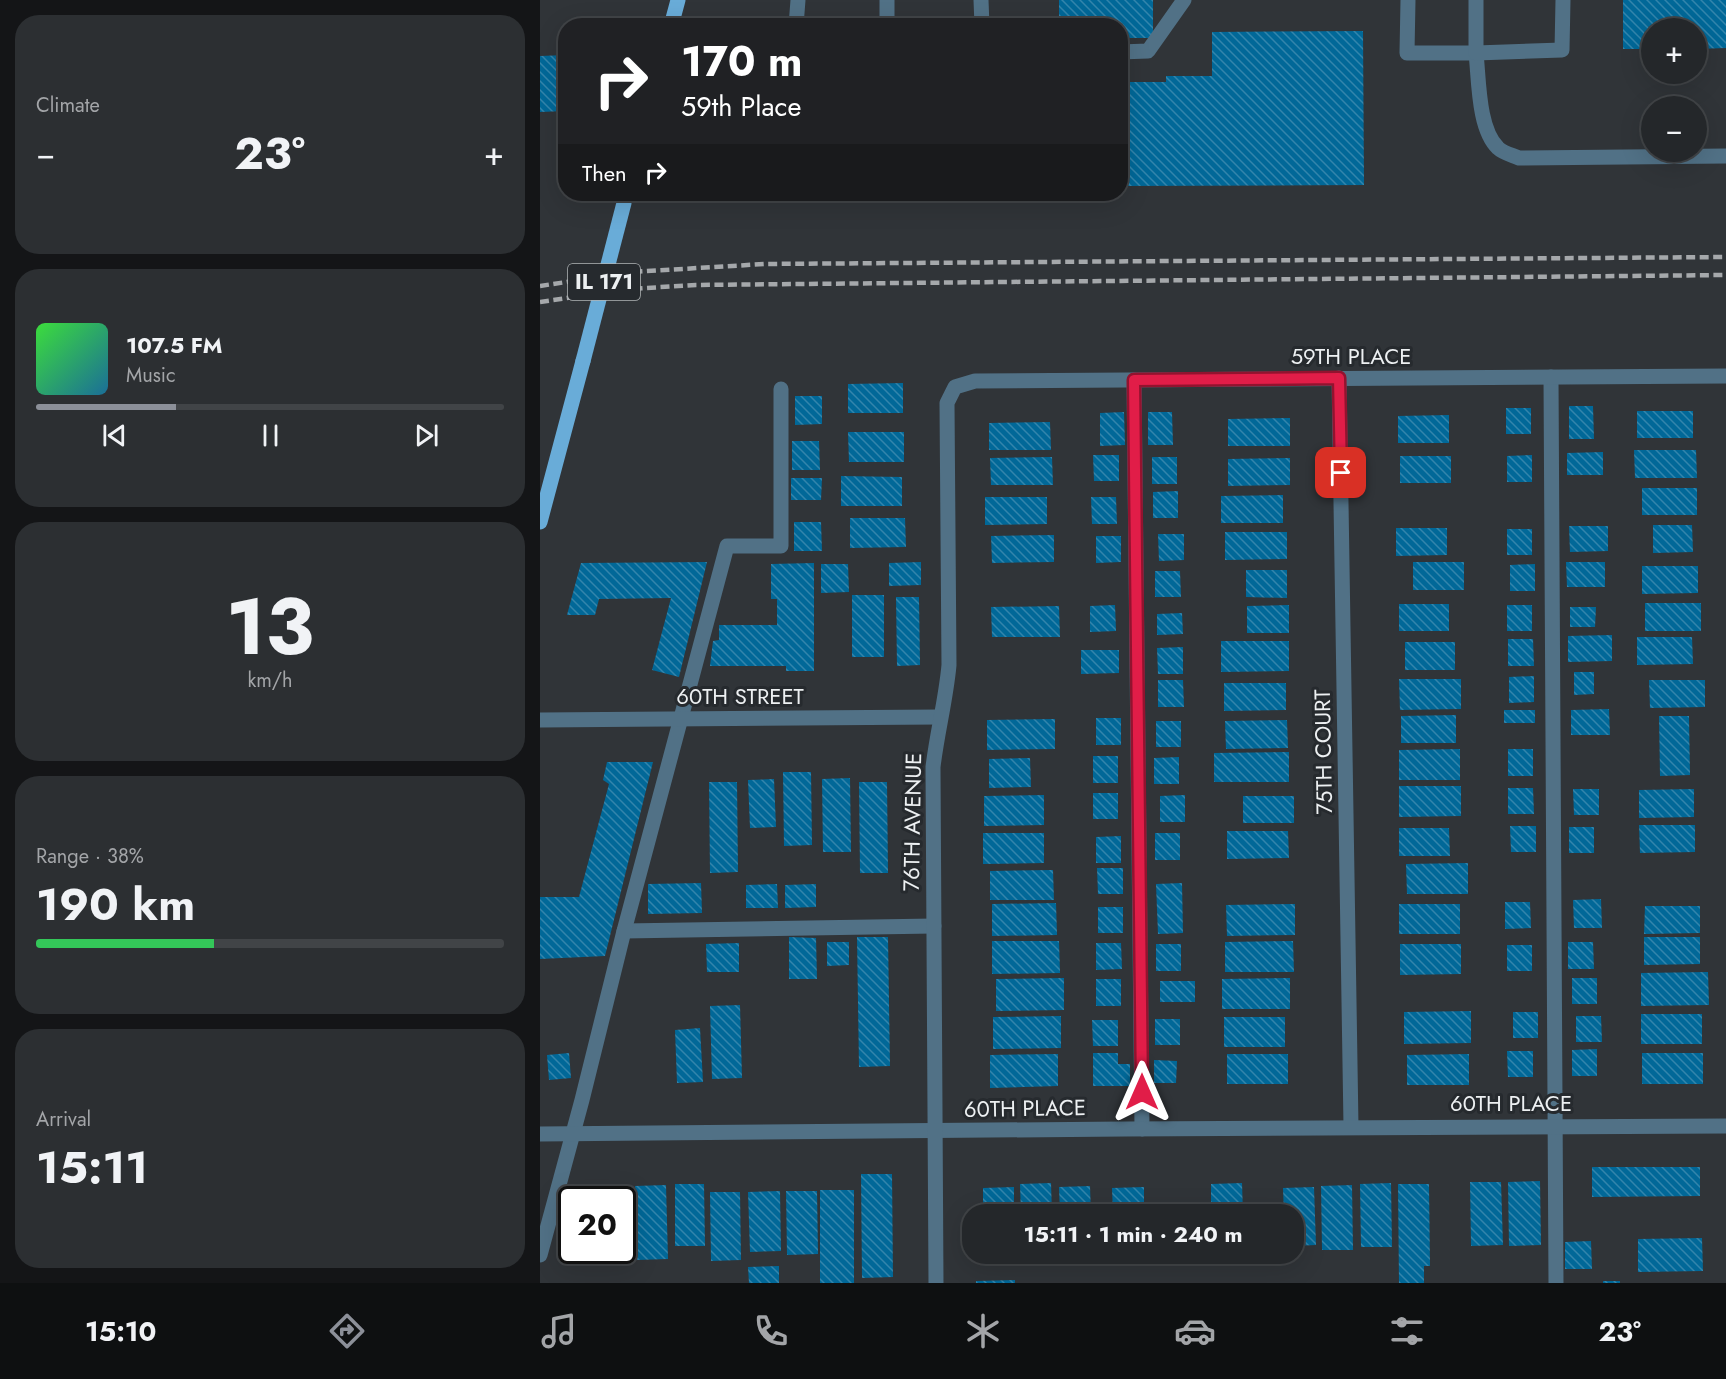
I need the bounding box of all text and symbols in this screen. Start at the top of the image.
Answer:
map controls [1641,18,1707,162]
button: + [1641,18,1707,84]
text: 170 m [681,31,803,92]
icon: right [582,42,660,120]
text: 59th Place [681,87,801,126]
text: Climate [36,91,100,120]
button: − [1641,96,1707,162]
text: 23° [234,121,305,186]
text: − [36,130,55,177]
text: + [484,130,504,177]
icon: right [639,156,672,189]
text: Then [582,157,627,189]
road number: IL 171 [568,264,640,300]
text: 107.5 FM [126,329,222,361]
street label: 59TH PLACE [1291,340,1411,372]
text: Music [126,361,176,390]
icon: previous [98,419,131,452]
icon: pause [254,419,287,452]
icon: next [410,419,443,452]
pin [1315,447,1366,498]
icon: arrive [1324,456,1357,489]
text: 13 [226,571,314,683]
text: km/h [247,666,293,695]
street label: 60TH STREET [676,680,805,712]
street label: 75TH COURT [1306,688,1340,815]
street label: 76TH AVENUE [895,752,929,892]
text: Range · 38% [36,842,144,871]
text: 190 km [36,872,195,937]
position arrow [1110,1060,1174,1124]
street label: 60TH PLACE [1450,1087,1572,1119]
street label: 60TH PLACE [964,1091,1086,1125]
text: Arrival [36,1105,91,1134]
text: 15:11 [36,1135,148,1200]
speed limit sign: 20 [558,1186,636,1264]
text: 15:11 · 1 min · 240 m [1024,1218,1243,1250]
icon: directions [326,1310,368,1352]
icon: music [538,1310,580,1352]
icon: phone [750,1310,792,1352]
icon: climate [962,1310,1004,1352]
icon: car [1174,1310,1216,1352]
icon: filters [1386,1310,1428,1352]
text: 15:10 [85,1312,156,1351]
text: 23° [1598,1312,1641,1351]

